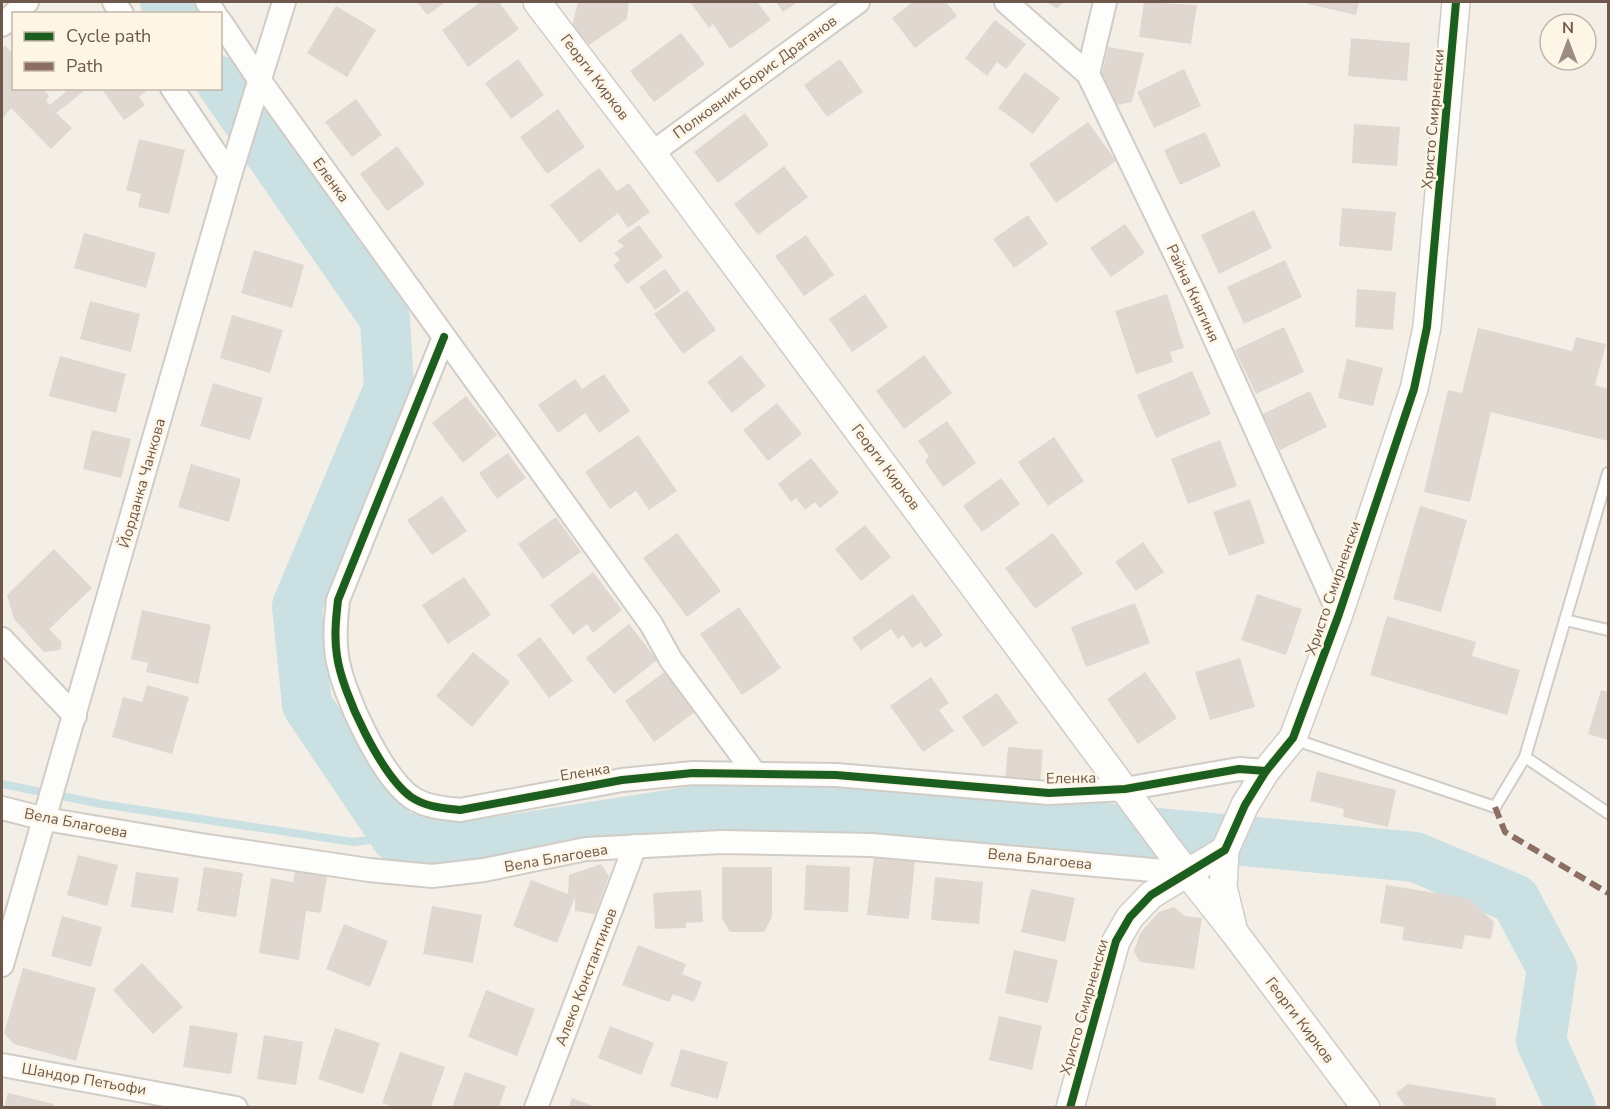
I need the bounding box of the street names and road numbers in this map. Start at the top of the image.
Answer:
street label: Полковник Борис Драганов [669,11,841,143]
street label: Георги Кирков [556,30,634,124]
street label: Христо Смирненски [1417,48,1449,190]
street label: Еленка [308,154,354,206]
street label: Райна Княгиня [1162,241,1224,345]
street label: Йорданка Чанкова [114,416,170,550]
street label: Георги Кирков [847,420,925,514]
street label: Христо Смирненски [1301,518,1365,658]
street label: Еленка [559,758,611,786]
street label: Еленка [1046,768,1096,788]
street label: Вела Благоева [23,803,129,843]
street label: Вела Благоева [503,839,609,877]
street label: Вела Благоева [987,844,1093,874]
street label: Алеко Константинов [550,905,622,1049]
street label: Христо Смирненски [1055,937,1113,1077]
street label: Георги Кирков [1261,973,1339,1067]
street label: Шандор Петьофи [20,1058,148,1100]

